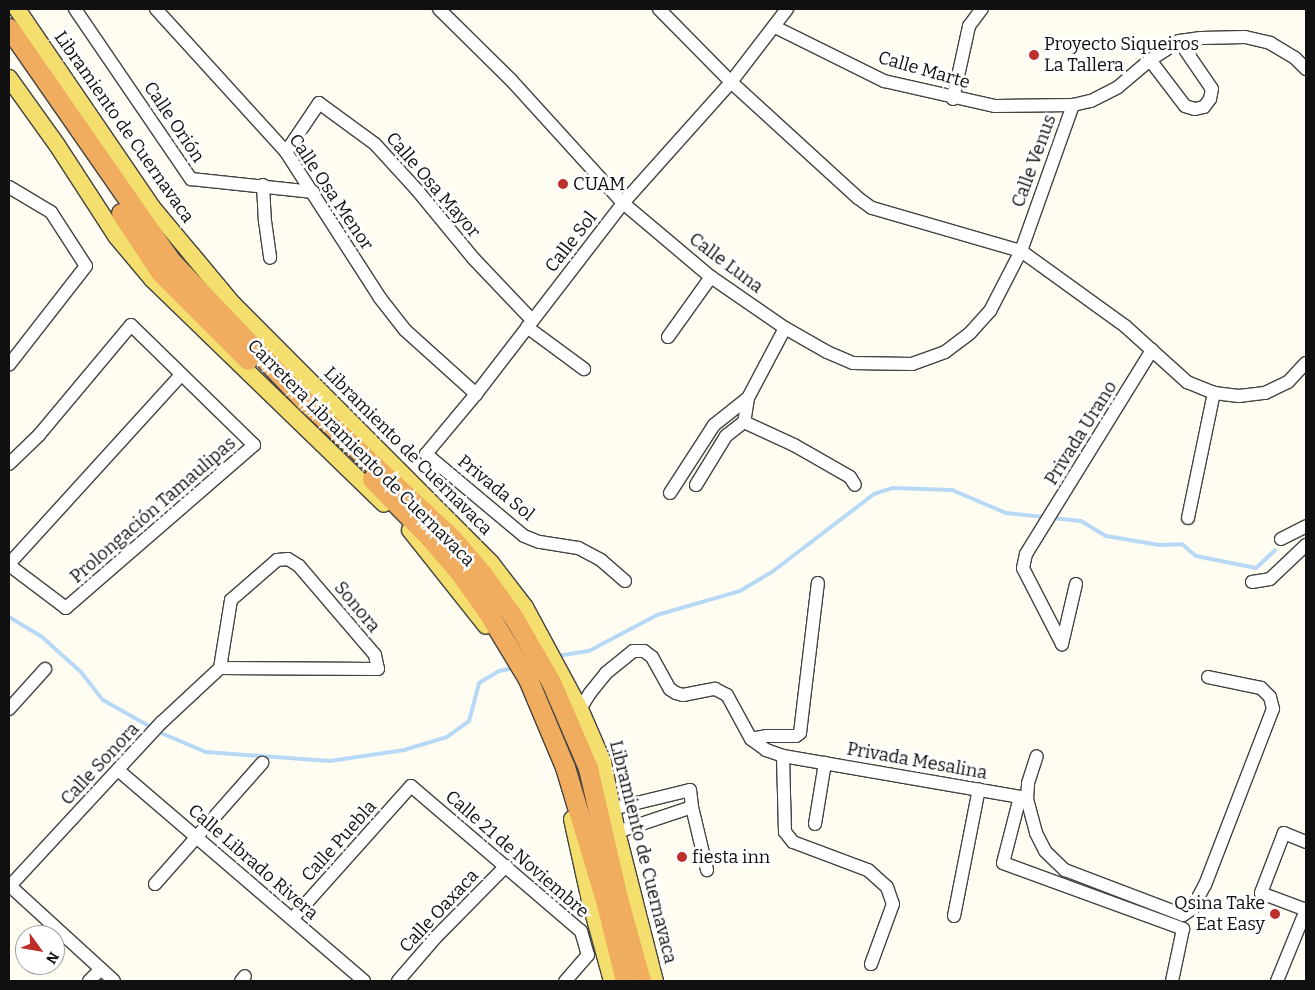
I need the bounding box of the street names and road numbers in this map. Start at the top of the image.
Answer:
street label: Libramiento de Cuernavaca [49,27,199,227]
street label: Calle Marte [876,47,972,93]
street label: Calle Orión [139,77,209,167]
street label: Calle Venus [1007,112,1061,210]
street label: Calle Osa Mayor [381,128,485,242]
street label: Calle Osa Menor [284,130,378,254]
street label: Calle Sol [541,207,601,277]
street label: Calle Luna [685,228,767,298]
street label: Carretera Libramiento de Cuernavaca [243,335,479,571]
street label: Libramiento de Cuernavaca [319,362,497,540]
street label: Privada Urano [1040,377,1122,489]
street label: Prolongación Tamaulipas [66,432,240,588]
street label: Privada Sol [453,451,539,525]
street label: Sonora [329,577,385,637]
street label: Calle Sonora [56,718,144,810]
street label: Libramiento de Cuernavaca [605,738,681,966]
street label: Privada Mesalina [845,738,989,784]
street label: Calle 21 de Noviembre [441,786,593,922]
street label: Calle Puebla [297,796,381,886]
street label: Calle Librado Rivera [184,800,322,924]
street label: Calle Oaxaca [395,865,483,957]

